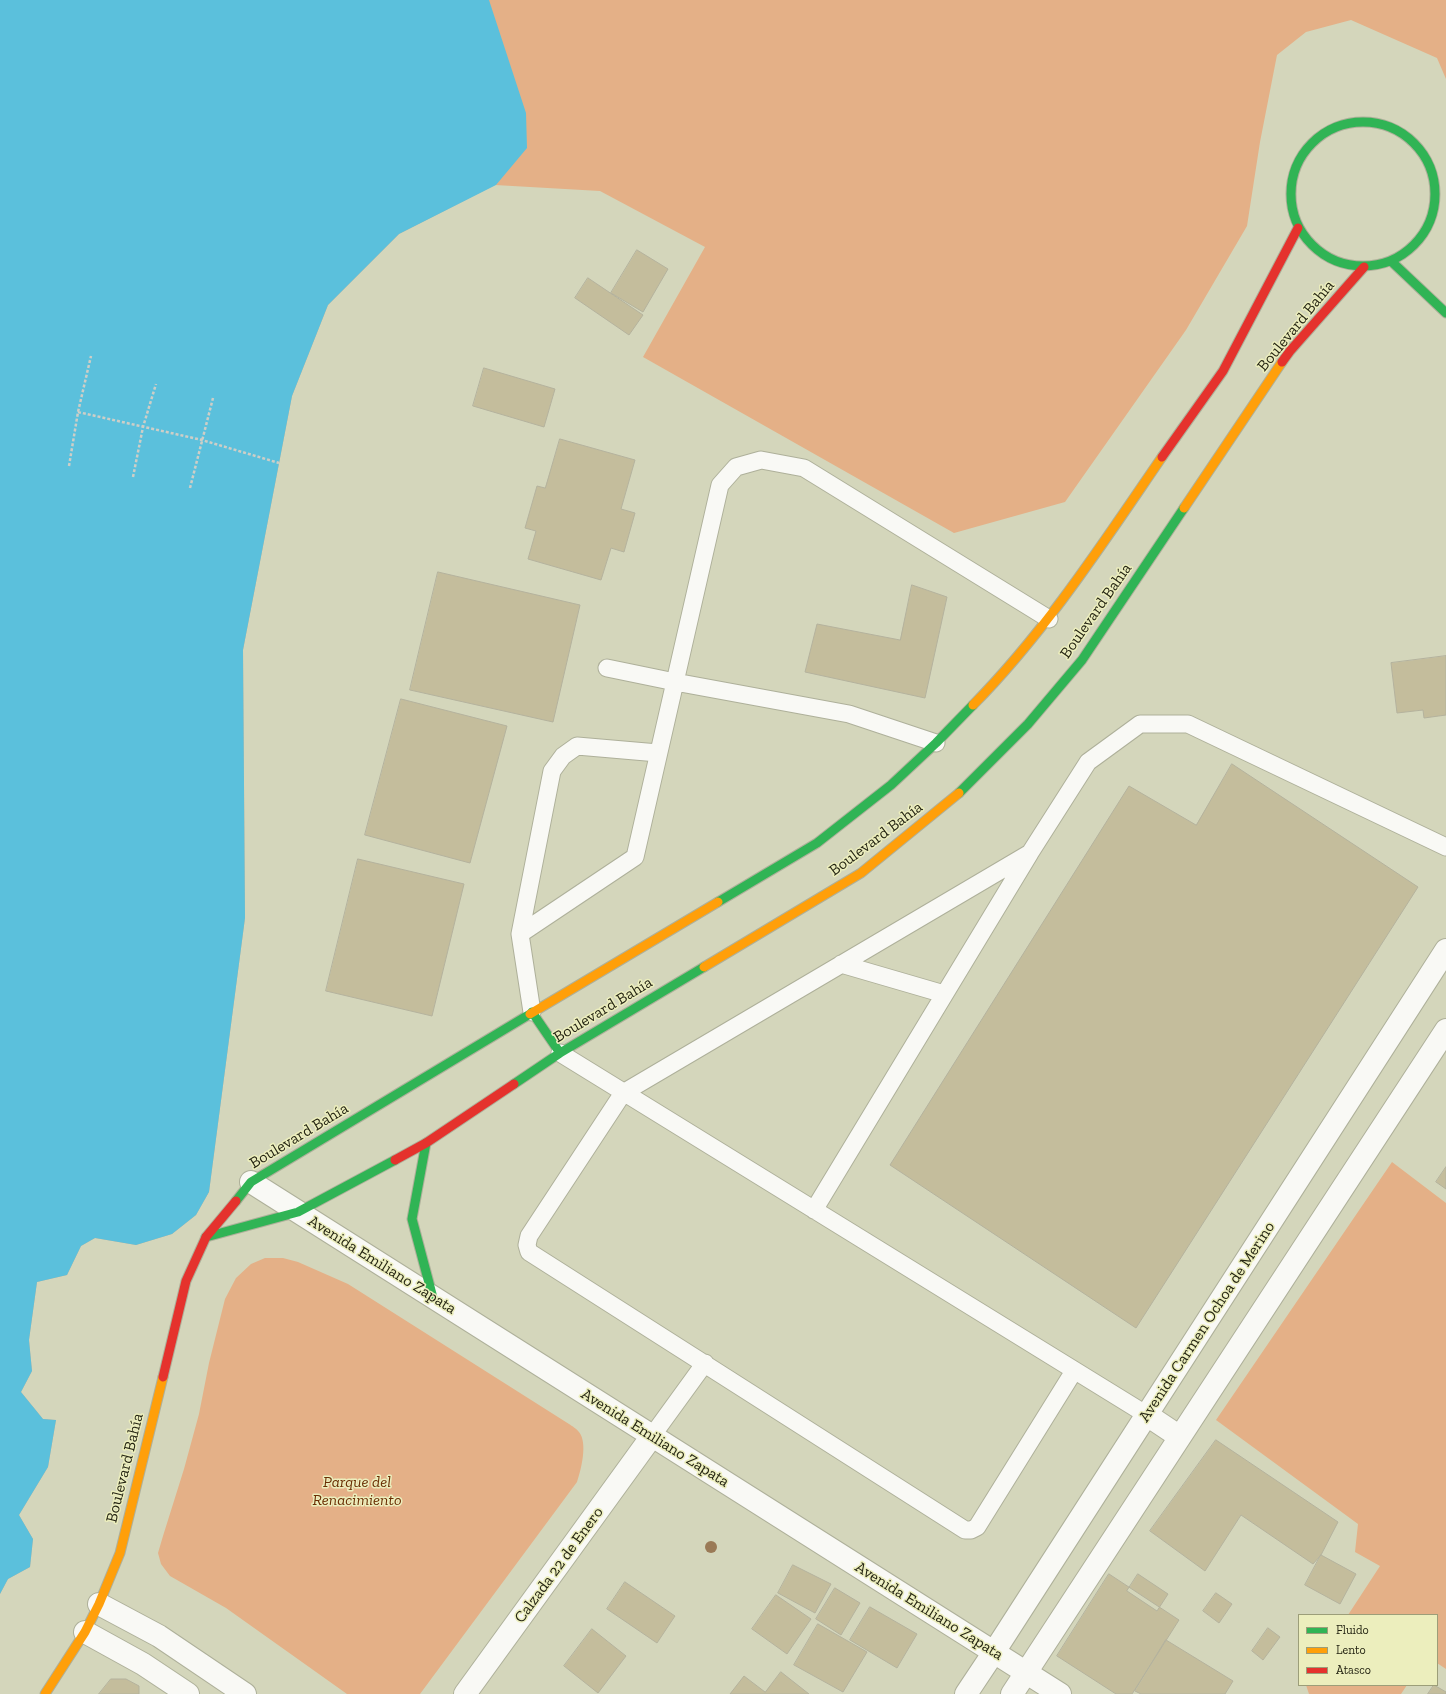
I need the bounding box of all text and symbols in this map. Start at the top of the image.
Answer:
street label: Boulevard Bahía [1253,276,1339,376]
street label: Boulevard Bahía [1056,560,1136,662]
street label: Boulevard Bahía [826,798,926,880]
street label: Boulevard Bahía [550,973,656,1047]
street label: Boulevard Bahía [246,1099,352,1173]
street label: Avenida Emiliano Zapata [304,1212,460,1318]
street label: Avenida Carmen Ochoa de Merino [1135,1218,1279,1426]
street label: Avenida Emiliano Zapata [577,1385,733,1491]
street label: Boulevard Bahía [102,1411,148,1525]
park label: Parque del Renacimiento [312,1472,402,1510]
street label: Calzada 22 de Enero [510,1503,608,1627]
street label: Avenida Emiliano Zapata [851,1558,1007,1664]
legend [1298,1614,1438,1686]
text: Fluido [1336,1623,1369,1637]
text: Lento [1336,1643,1366,1657]
text: Atasco [1336,1663,1371,1677]

